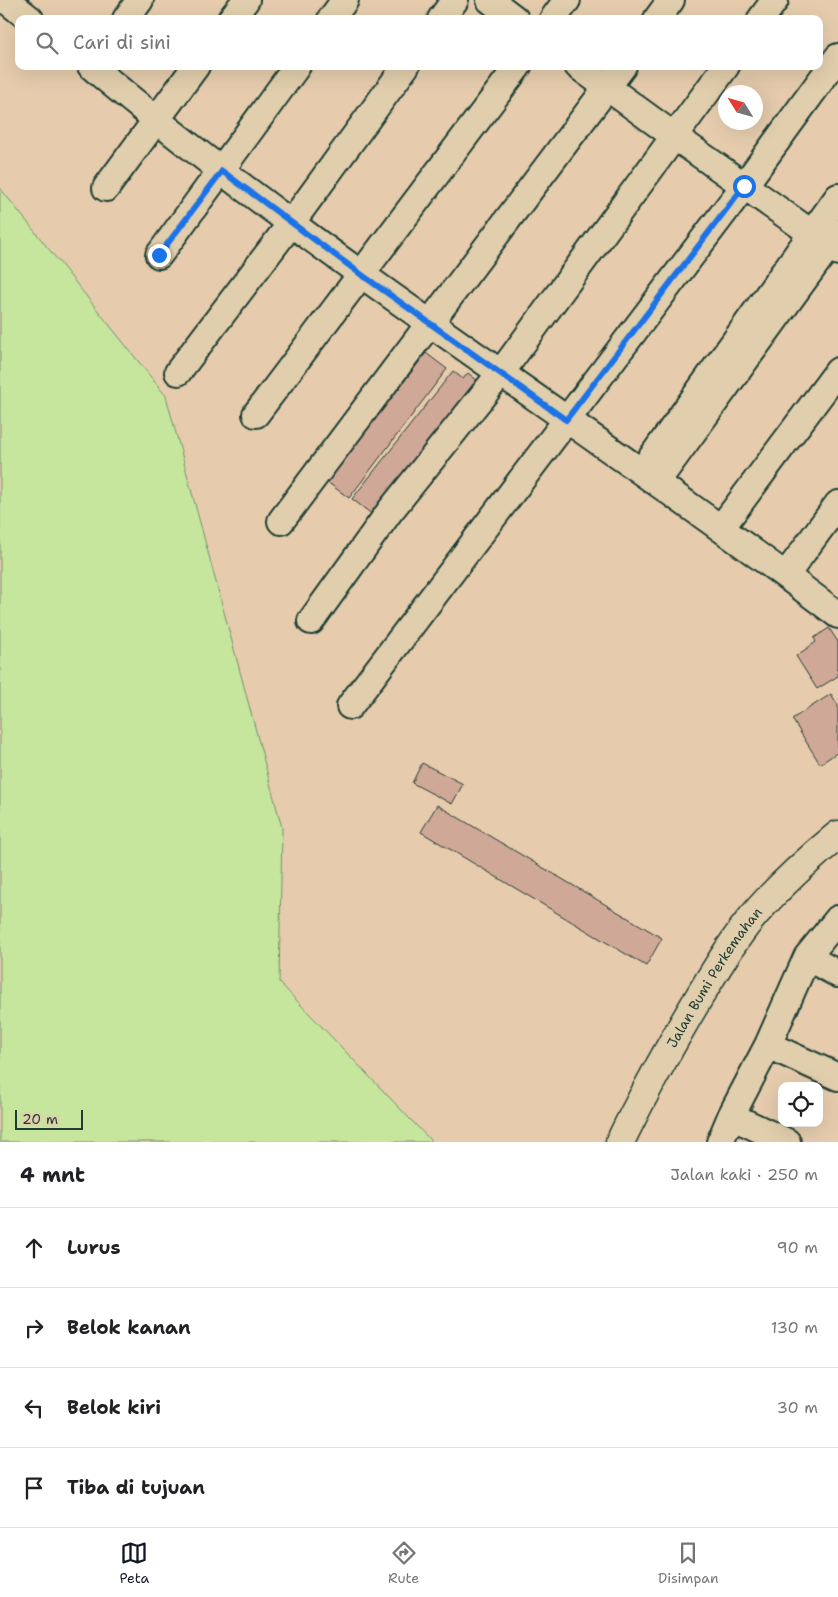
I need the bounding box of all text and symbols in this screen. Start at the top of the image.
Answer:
search box [15,15,823,70]
icon: search [33,29,61,57]
text: Cari di sini [73,30,171,55]
north arrow [718,85,763,130]
route start [733,175,756,198]
route end [148,244,171,267]
street label: Jalan Bumi Perkemahan [663,903,766,1051]
map controls [778,1082,823,1127]
button: locate [778,1082,823,1127]
scale bar [15,1107,82,1130]
text: 20 m [22,1110,58,1128]
text: 4 mnt [20,1161,85,1189]
text: Jalan kaki · 250 m [670,1164,818,1185]
icon: ahead [20,1234,48,1262]
text: Lurus [67,1235,121,1260]
text: 90 m [777,1237,818,1258]
icon: right [20,1314,48,1342]
text: Belok kanan [67,1315,191,1340]
text: 130 m [771,1317,818,1338]
icon: left [20,1394,48,1422]
text: Belok kiri [67,1395,161,1420]
text: 30 m [777,1397,818,1418]
icon: arrive [20,1474,48,1502]
text: Tiba di tujuan [67,1475,205,1500]
tab: Peta [119,1539,149,1587]
tab: Rute [388,1539,419,1587]
tab: Disimpan [658,1539,719,1587]

